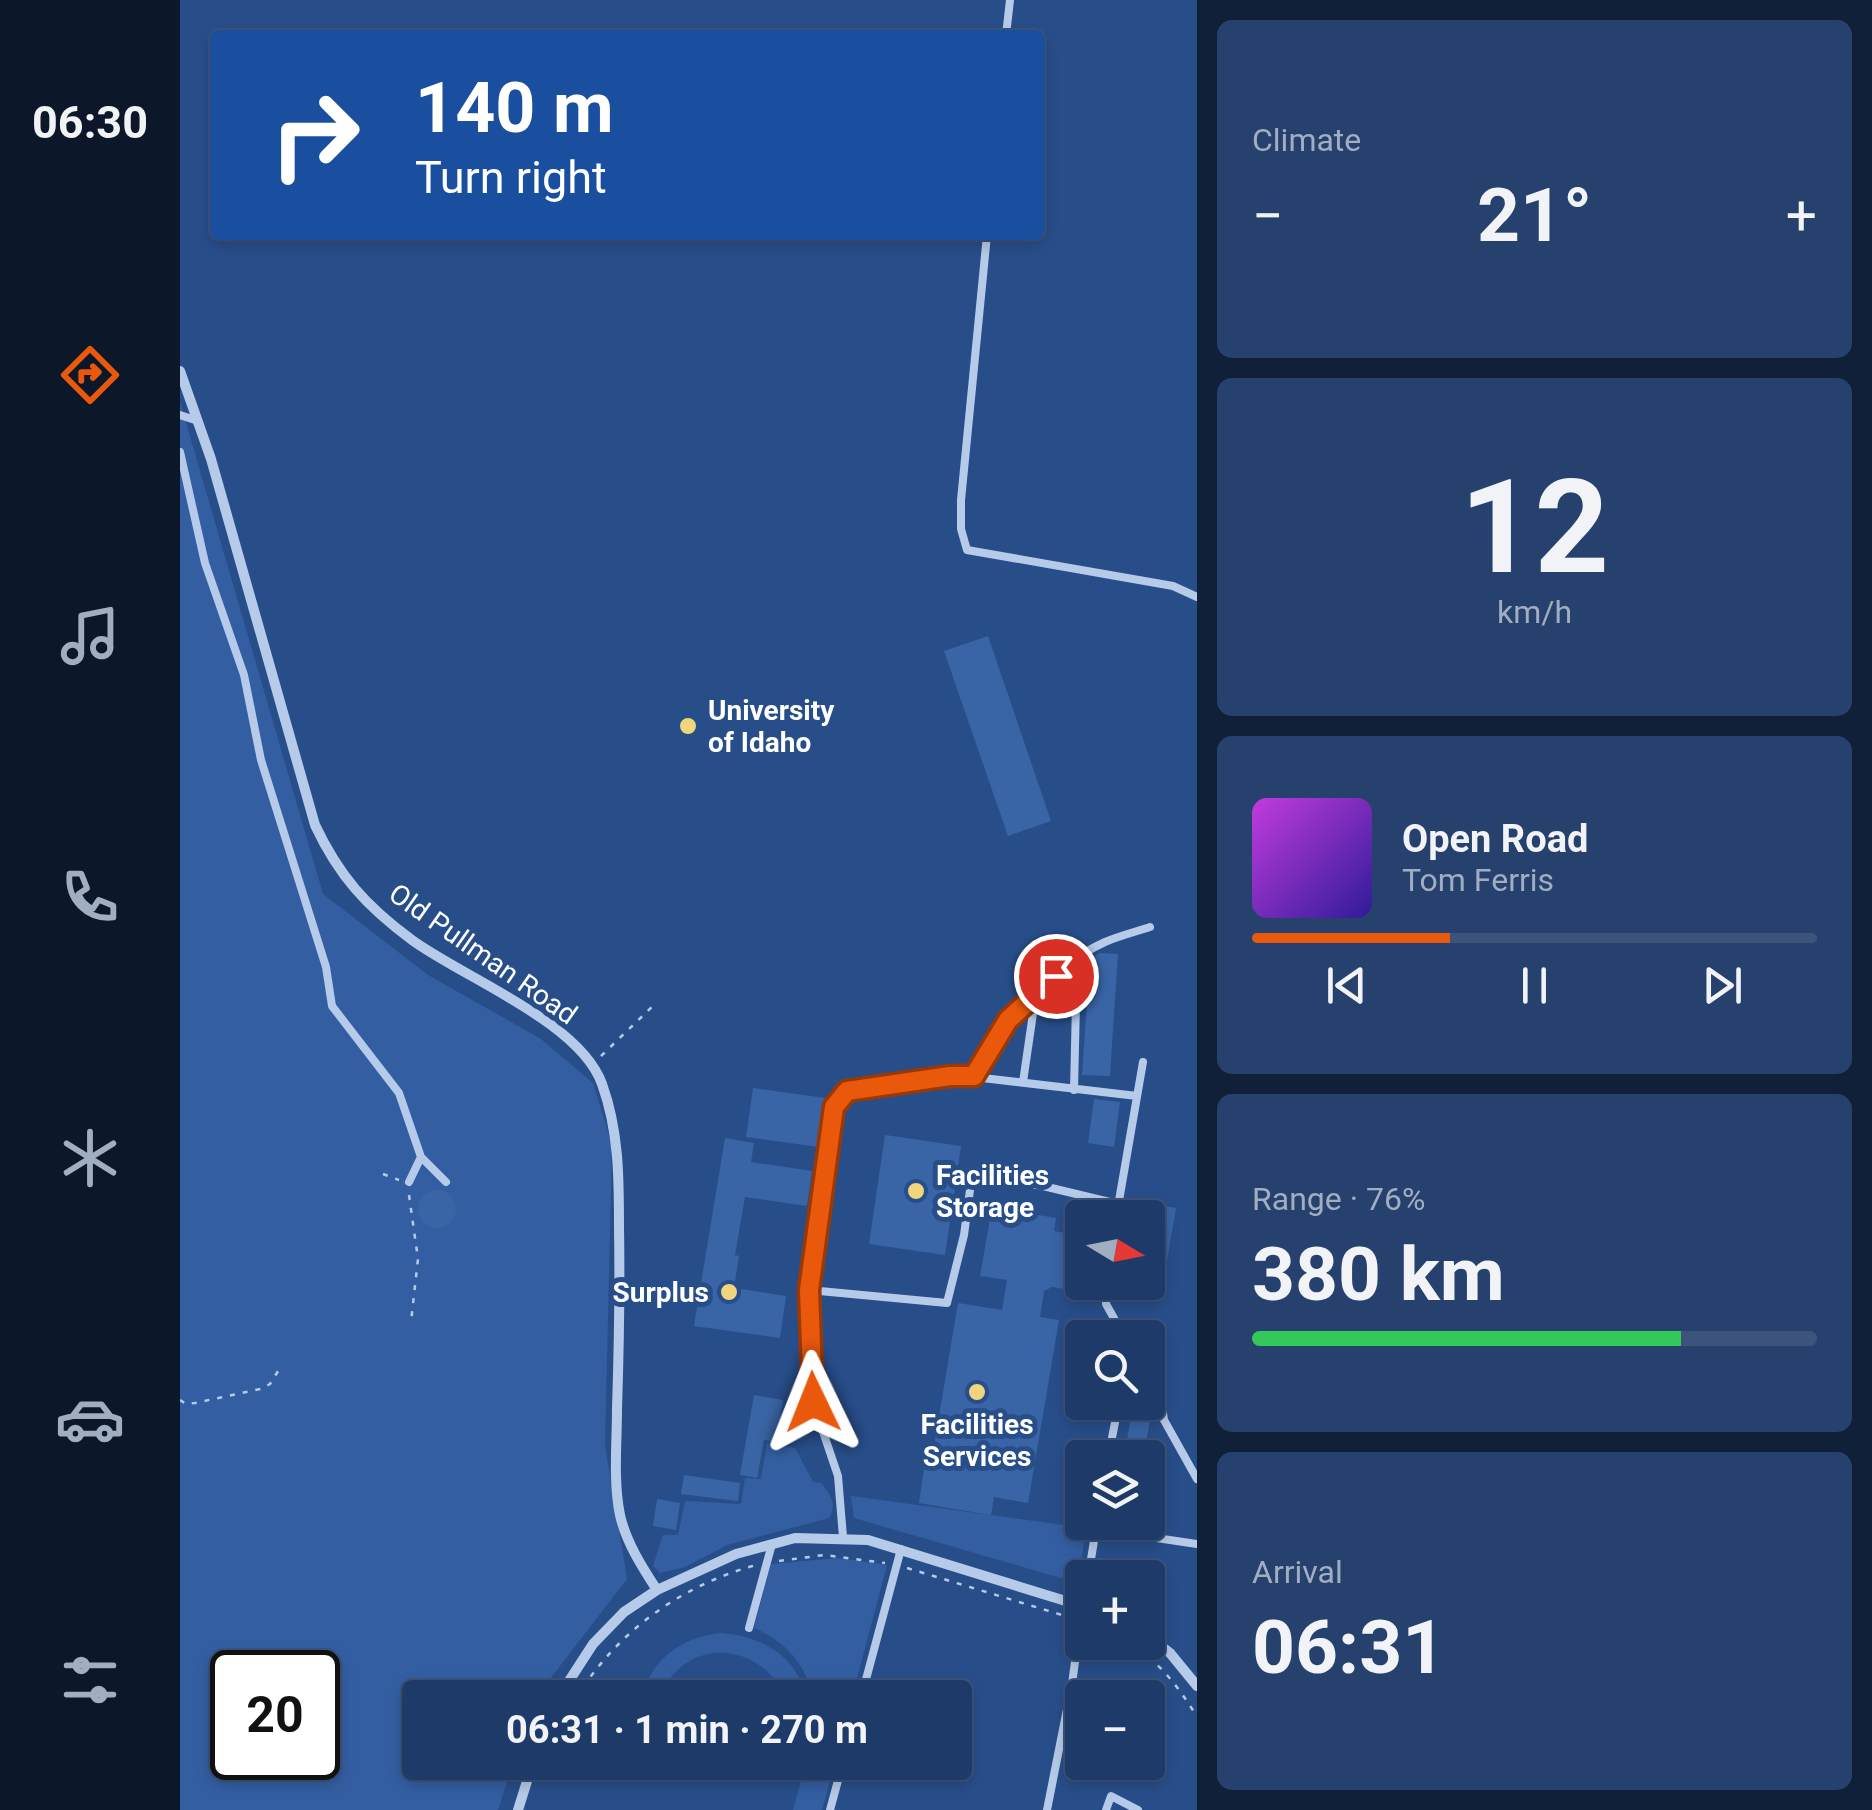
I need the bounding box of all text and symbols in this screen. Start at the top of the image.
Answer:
text: 140 m [415,67,614,149]
icon: right [250,70,380,200]
text: 06:30 [32,96,148,149]
text: Climate [1252,121,1361,159]
text: Turn right [415,151,607,204]
text: 21° [1477,171,1592,259]
text: − [1252,184,1283,248]
text: + [1786,184,1817,248]
icon: directions [55,340,125,410]
text: 12 [1460,451,1609,604]
text: km/h [1497,593,1572,631]
icon: music [55,601,125,671]
place label: University of Idaho [708,694,835,759]
marker: University of Idaho [677,715,699,737]
text: Open Road [1402,817,1588,861]
text: Tom Ferris [1402,861,1554,899]
icon: phone [55,862,125,932]
street label: Old Pullman Road [383,877,583,1031]
pin [1014,934,1099,1019]
icon: arrive [1029,949,1084,1004]
icon: previous [1319,958,1374,1013]
icon: pause [1507,958,1562,1013]
icon: next [1695,958,1750,1013]
icon: climate [55,1123,125,1193]
place label: Facilities Storage [936,1159,1049,1224]
marker: Facilities Storage [905,1180,927,1202]
text: Range · 76% [1252,1180,1425,1218]
north arrow [1065,1200,1165,1300]
map controls [1065,1200,1165,1780]
text: 380 km [1252,1230,1505,1318]
place label: Surplus [613,1276,709,1309]
marker: Surplus [718,1281,740,1303]
button: search [1065,1320,1165,1420]
position arrow [761,1350,865,1454]
marker: Facilities Services [966,1381,988,1403]
icon: car [55,1384,125,1454]
place label: Facilities Services [920,1408,1034,1473]
button: layers [1065,1440,1165,1540]
text: Arrival [1252,1553,1343,1591]
button: + [1065,1560,1165,1660]
text: 06:31 [1252,1603,1445,1691]
icon: filters [55,1645,125,1715]
speed limit sign: 20 [210,1650,340,1780]
button: − [1065,1680,1165,1780]
text: 06:31 · 1 min · 270 m [506,1708,868,1752]

